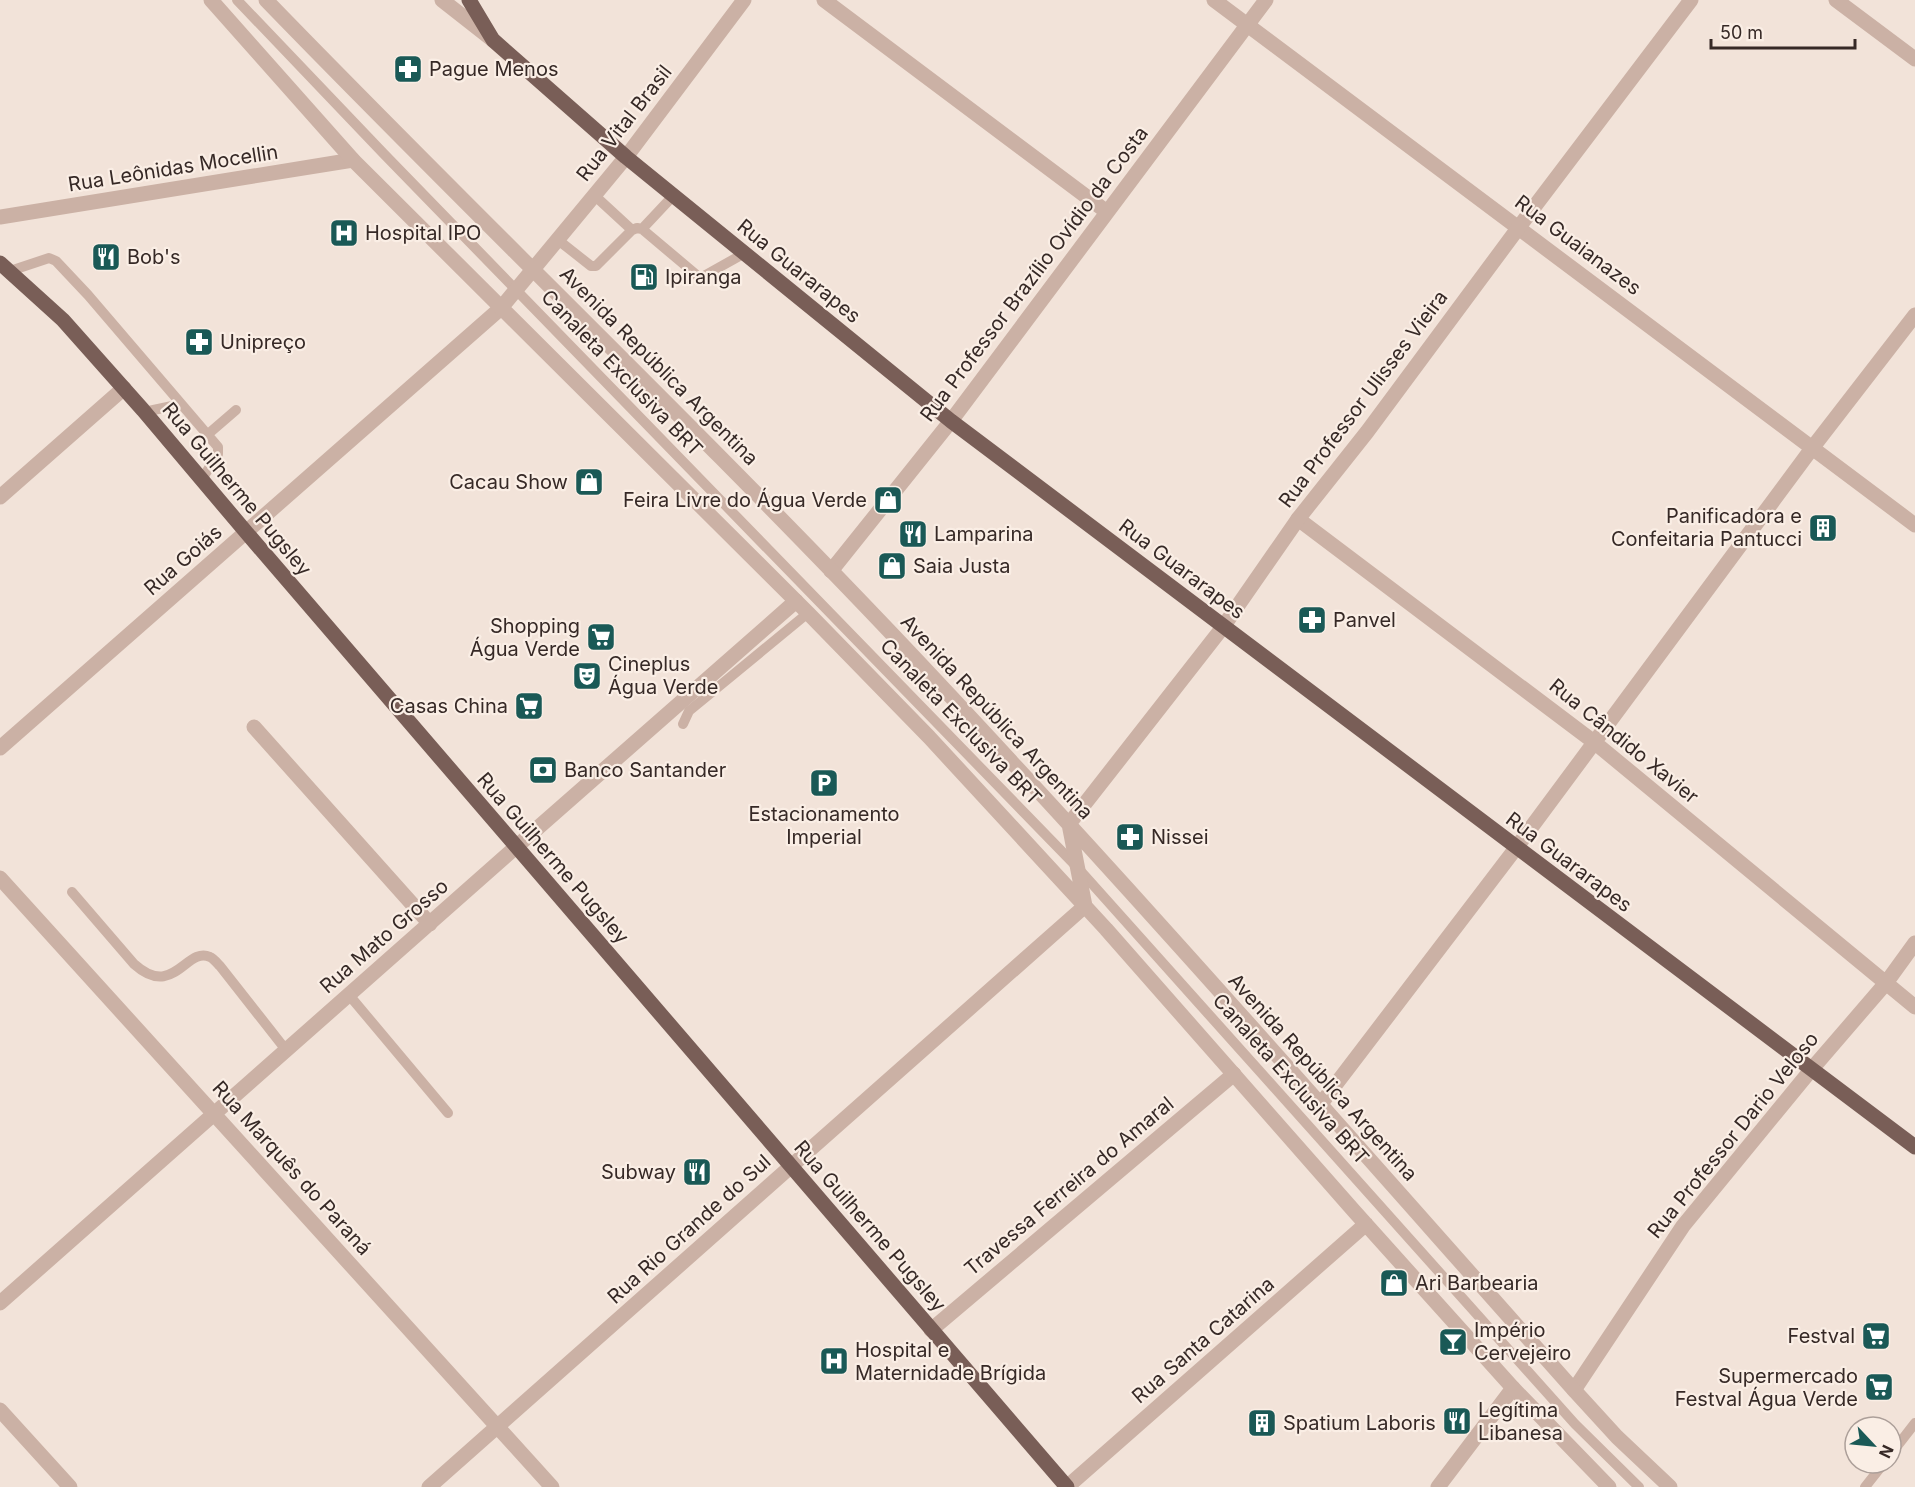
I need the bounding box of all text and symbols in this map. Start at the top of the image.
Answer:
scale bar [1711,12,1855,50]
text: 50 m [1720,22,1763,43]
pharmacy icon: Pague Menos [392,53,424,85]
place label: Pague Menos [429,57,558,81]
street label: Rua Vital Brasil [571,60,677,186]
street label: Rua Professor Brazílio Ovídio da Costa [915,122,1153,426]
street label: Rua Leônidas Mocellin [66,140,280,196]
street label: Rua Guaianazes [1510,190,1646,300]
street label: Rua Guararapes [733,214,865,328]
hospital icon: Hospital IPO [328,217,360,249]
place label: Hospital IPO [365,221,481,245]
restaurant icon: Bob's [90,241,122,273]
place label: Bob's [127,245,181,269]
fuel station icon: Ipiranga [628,261,660,293]
street label: Avenida República Argentina [555,262,763,470]
place label: Ipiranga [665,265,742,289]
street label: Canaleta Exclusiva BRT [536,285,708,461]
street label: Rua Professor Ulisses Vieira [1273,286,1453,512]
pharmacy icon: Unipreço [183,326,215,358]
place label: Unipreço [220,330,306,354]
street label: Rua Guilherme Pugsley [157,397,317,581]
shop icon: Cacau Show [573,466,605,498]
place label: Cacau Show [449,470,568,494]
shop icon: Feira Livre do Água Verde [872,484,904,516]
place label: Feira Livre do Água Verde [623,487,867,512]
place label: Panificadora e Confeitaria Pantucci [1611,504,1802,551]
building icon: Panificadora e Confeitaria Pantucci [1807,512,1839,544]
street label: Rua Guararapes [1114,514,1250,624]
restaurant icon: Lamparina [897,518,929,550]
street label: Rua Goiás [139,520,227,600]
place label: Lamparina [934,522,1033,546]
shop icon: Saia Justa [876,550,908,582]
place label: Saia Justa [913,554,1010,578]
pharmacy icon: Panvel [1296,604,1328,636]
place label: Panvel [1333,608,1396,632]
street label: Avenida República Argentina [896,610,1098,824]
place label: Shopping Água Verde [470,614,580,661]
supermarket icon: Shopping Água Verde [585,621,617,653]
street label: Canaleta Exclusiva BRT [875,634,1047,810]
place label: Cineplus Água Verde [608,652,718,699]
theatre icon: Cineplus Água Verde [571,660,603,692]
street label: Rua Cândido Xavier [1545,673,1704,809]
supermarket icon: Casas China [513,690,545,722]
place label: Casas China [390,694,508,718]
bank icon: Banco Santander [527,754,559,786]
place label: Banco Santander [564,758,727,782]
parking icon: Estacionamento Imperial [808,767,840,799]
street label: Rua Guilherme Pugsley [472,768,634,948]
place label: Estacionamento Imperial [748,802,900,849]
street label: Rua Guararapes [1501,807,1637,917]
pharmacy icon: Nissei [1114,821,1146,853]
place label: Nissei [1151,825,1209,849]
street label: Rua Mato Grosso [315,874,453,998]
street label: Avenida República Argentina [1224,968,1422,1186]
street label: Canaleta Exclusiva BRT [1208,989,1374,1169]
street label: Rua Professor Dario Veloso [1642,1027,1824,1243]
street label: Rua Marquês do Paraná [208,1076,376,1260]
street label: Travessa Ferreira do Amaral [960,1092,1178,1280]
street label: Rua Guilherme Pugsley [789,1136,951,1316]
street label: Rua Rio Grande do Sul [602,1149,776,1309]
restaurant icon: Subway [681,1156,713,1188]
place label: Subway [601,1160,676,1184]
shop icon: Ari Barbearia [1378,1267,1410,1299]
place label: Ari Barbearia [1415,1271,1539,1295]
street label: Rua Santa Catarina [1127,1272,1279,1408]
place label: Império Cervejeiro [1474,1318,1571,1365]
supermarket icon: Festval [1860,1320,1892,1352]
place label: Festval [1788,1324,1855,1348]
bar icon: Império Cervejeiro [1437,1326,1469,1358]
place label: Hospital e Maternidade Brígida [855,1338,1046,1385]
hospital icon: Hospital e Maternidade Brígida [818,1345,850,1377]
place label: Supermercado Festval Água Verde [1675,1364,1858,1411]
supermarket icon: Supermercado Festval Água Verde [1863,1371,1895,1403]
place label: Legítima Libanesa [1478,1398,1563,1445]
restaurant icon: Legítima Libanesa [1441,1405,1473,1437]
building icon: Spatium Laboris [1246,1407,1278,1439]
place label: Spatium Laboris [1283,1411,1436,1435]
north arrow [1843,1415,1903,1475]
text: N [1875,1442,1898,1461]

